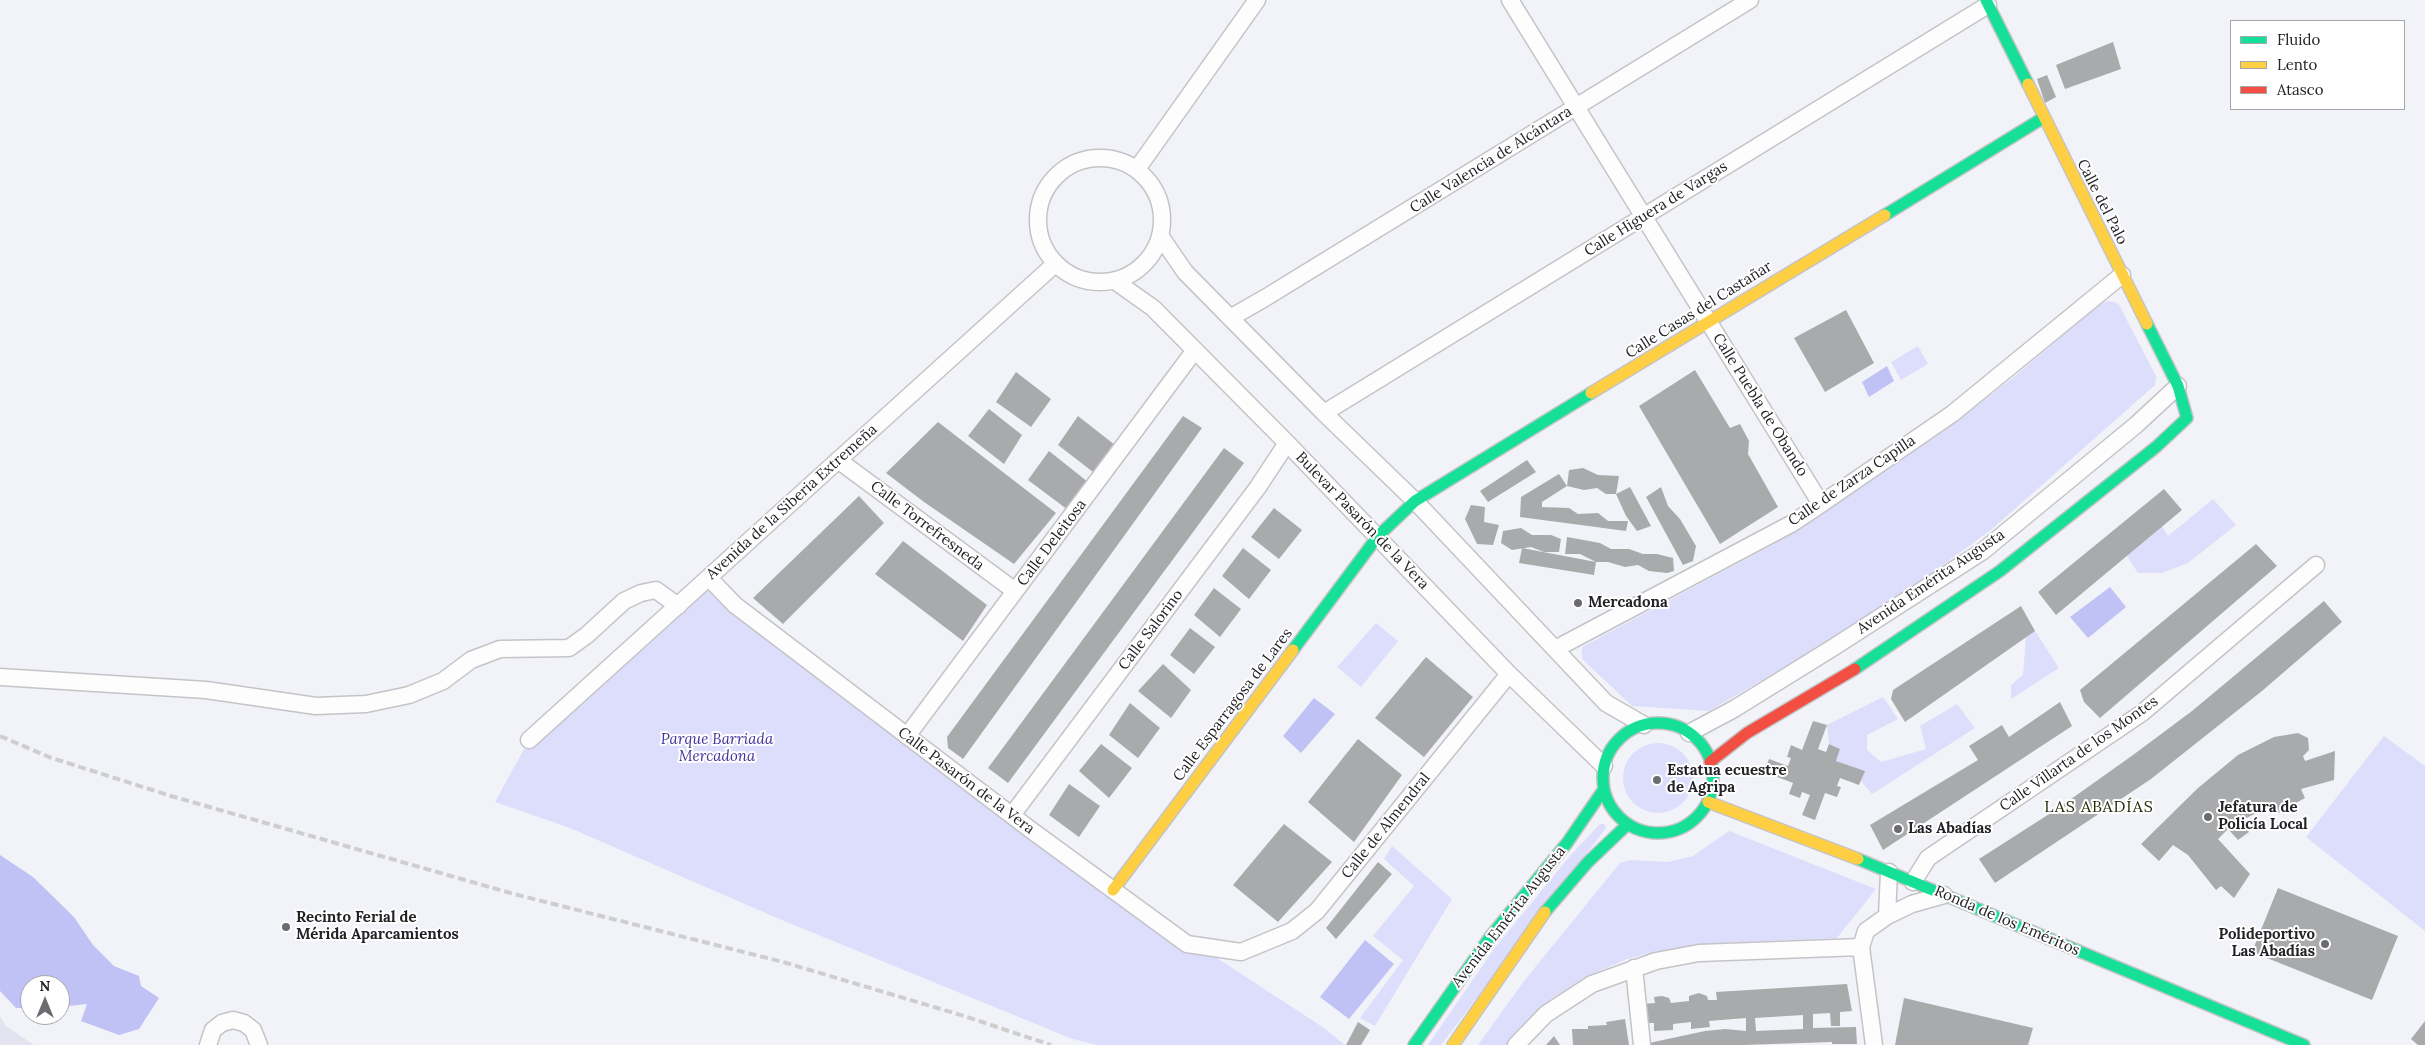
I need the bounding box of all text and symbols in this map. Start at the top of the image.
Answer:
legend [2230,20,2405,110]
text: Fluido [2277,30,2320,49]
text: Lento [2277,55,2317,74]
text: Atasco [2277,80,2323,99]
street label: Calle Valencia de Alcántara [1407,103,1575,217]
street label: Calle del Palo [2073,156,2131,248]
street label: Calle Higuera de Vargas [1581,158,1731,260]
street label: Calle Casas del Castañar [1622,257,1776,363]
street label: Calle Puebla de Obando [1709,330,1811,480]
street label: Avenida de la Siberia Extremeña [703,421,881,583]
street label: Calle de Zarza Capilla [1785,432,1919,530]
street label: Bulevar Pasarón de la Vera [1292,449,1432,593]
street label: Calle Torrefresneda [867,477,987,575]
street label: Calle Deleitosa [1014,496,1090,590]
street label: Avenida Emérita Augusta [1854,526,2008,638]
street label: Calle Salorino [1115,586,1187,674]
place label: Mercadona [1588,594,1668,612]
marker: Mercadona [1572,597,1584,609]
street label: Calle Esparragosa de Lares [1170,625,1296,785]
street label: Calle Villarta de los Montes [1996,692,2162,816]
street label: Calle Pasarón de la Vera [894,724,1038,838]
park label: Parque Barriada Mercadona [661,731,773,766]
place label: Estatua ecuestre de Agripa [1667,762,1787,797]
street label: Calle de Almendral [1338,770,1434,882]
marker: Estatua ecuestre de Agripa [1651,774,1663,786]
district label: LAS ABADÍAS [2043,797,2155,817]
place label: Jefatura de Policía Local [2218,799,2308,834]
marker: Jefatura de Policía Local [2202,811,2214,823]
place label: Las Abadías [1908,820,1992,838]
marker: Las Abadías [1892,823,1904,835]
street label: Avenida Emérita Augusta [1448,843,1570,991]
street label: Ronda de los Eméritos [1932,882,2082,960]
place label: Recinto Ferial de Mérida Aparcamientos [296,909,459,944]
marker: Recinto Ferial de Mérida Aparcamientos [280,921,292,933]
place label: Polideportivo Las Abadías [2219,926,2315,961]
marker: Polideportivo Las Abadías [2319,938,2331,950]
north arrow [20,975,70,1025]
text: N [40,977,50,995]

